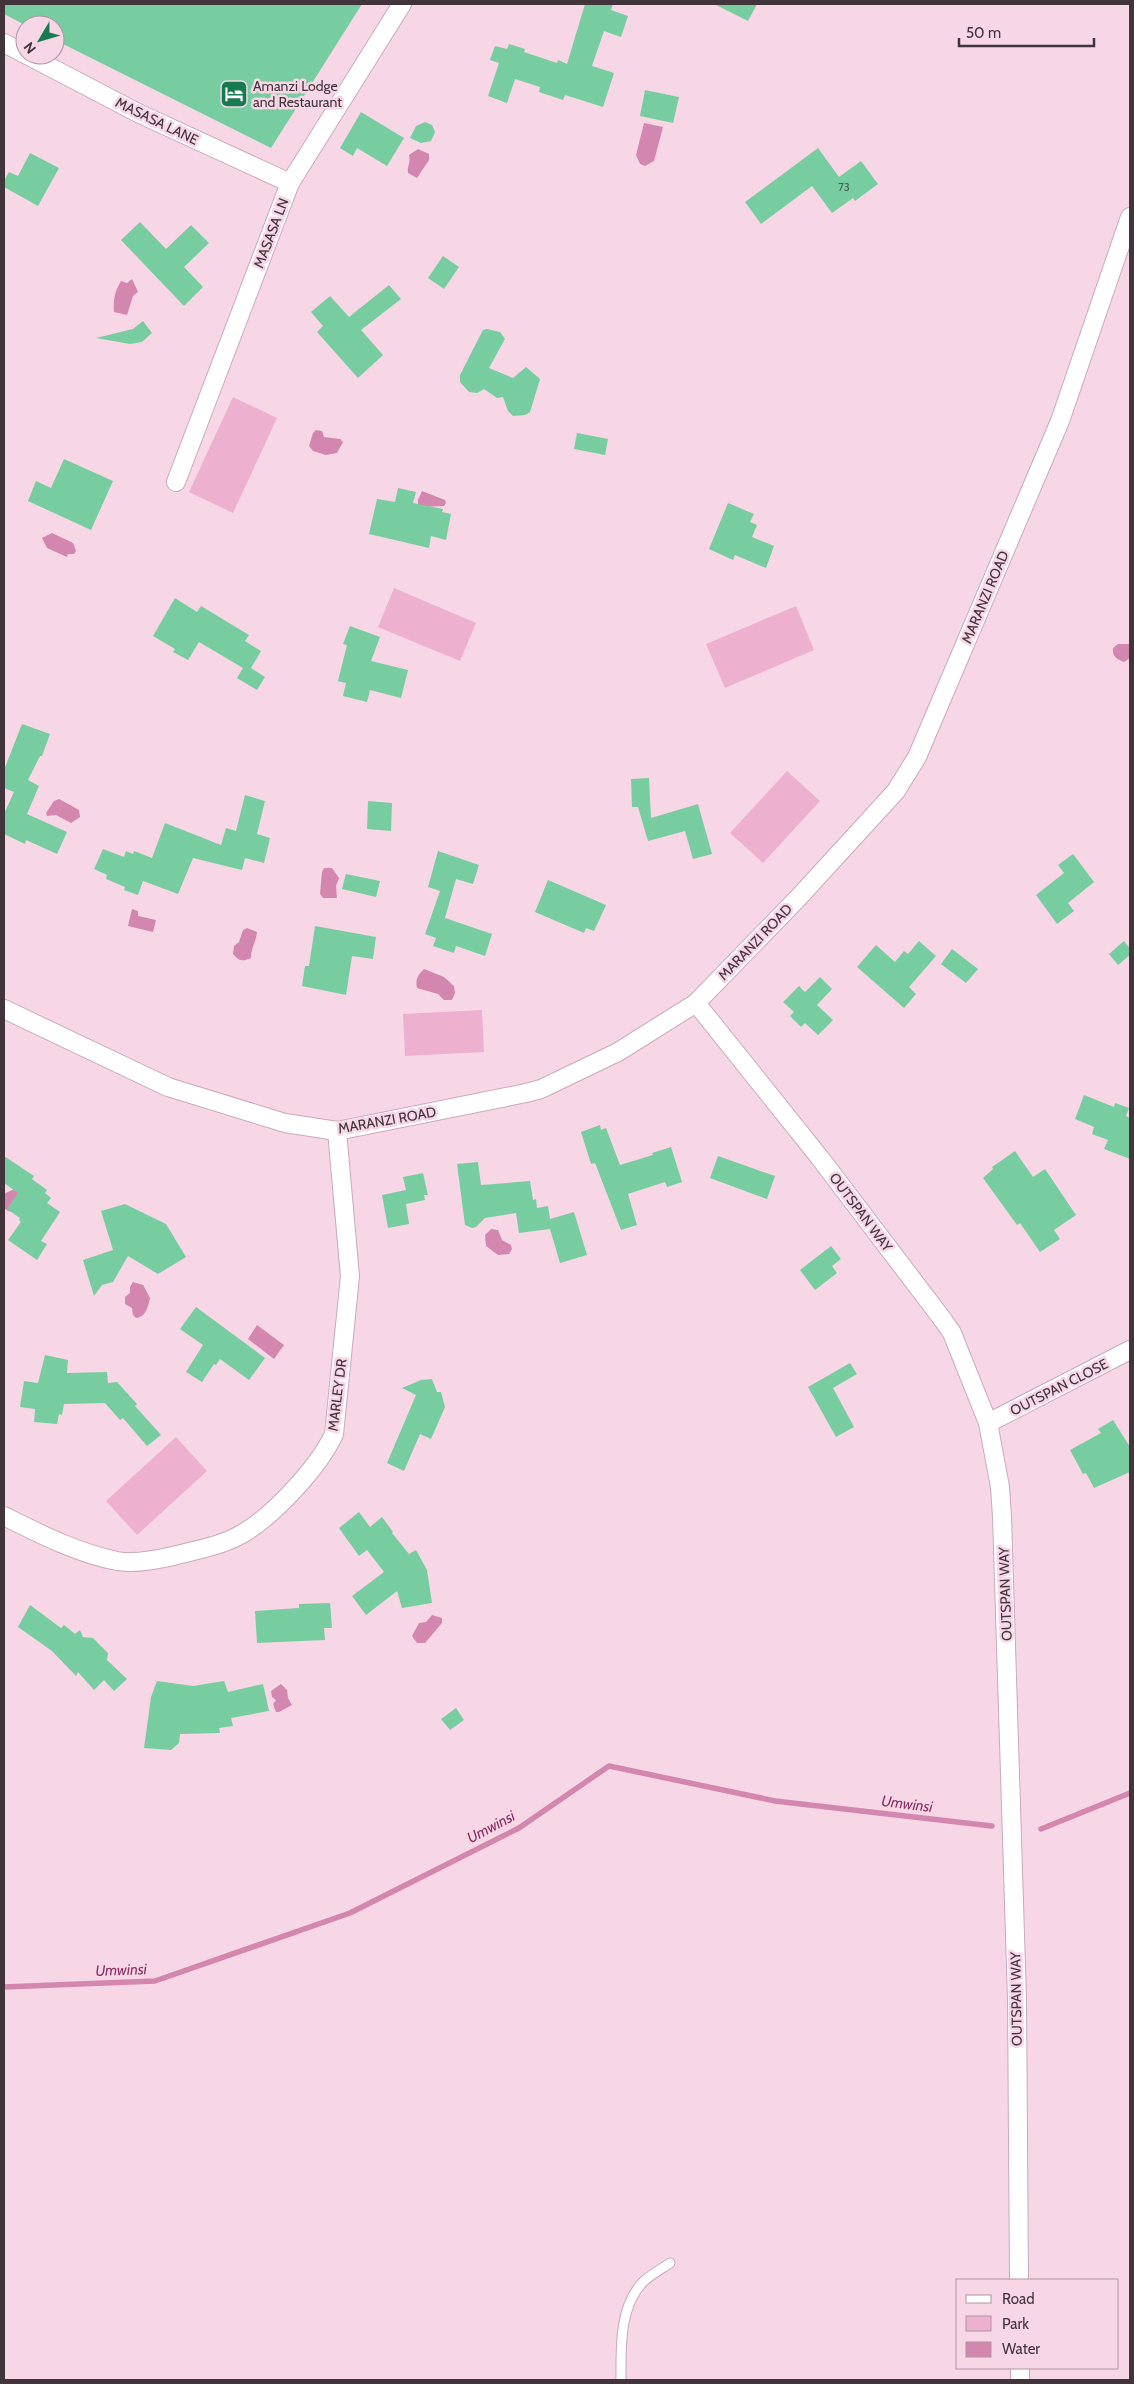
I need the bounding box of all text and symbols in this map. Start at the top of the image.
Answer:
north arrow [15,15,65,65]
scale bar [959,15,1094,47]
text: 50 m [966,24,1001,42]
text: N [20,39,40,57]
place label: Amanzi Lodge and Restaurant [253,77,342,111]
hotel icon: Amanzi Lodge and Restaurant [219,79,249,109]
street label: MASASA LANE [113,93,202,149]
house number: 73 [838,180,850,194]
street label: MASASA LN [249,195,293,271]
street label: MARANZI ROAD [957,548,1013,646]
street label: MARANZI ROAD [714,900,796,984]
street label: MARANZI ROAD [337,1103,437,1137]
street label: OUTSPAN WAY [826,1169,897,1256]
street label: OUTSPAN CLOSE [1007,1354,1111,1419]
street label: MARLEY DR [324,1357,350,1432]
street label: OUTSPAN WAY [994,1546,1016,1641]
water label: Umwinsi [880,1792,934,1816]
water label: Umwinsi [464,1807,519,1847]
street label: OUTSPAN WAY [1006,1951,1026,2046]
water label: Umwinsi [95,1960,148,1980]
legend [956,2279,1119,2369]
text: Road [1002,2290,1035,2308]
text: Park [1002,2315,1029,2333]
text: Water [1002,2340,1040,2358]

